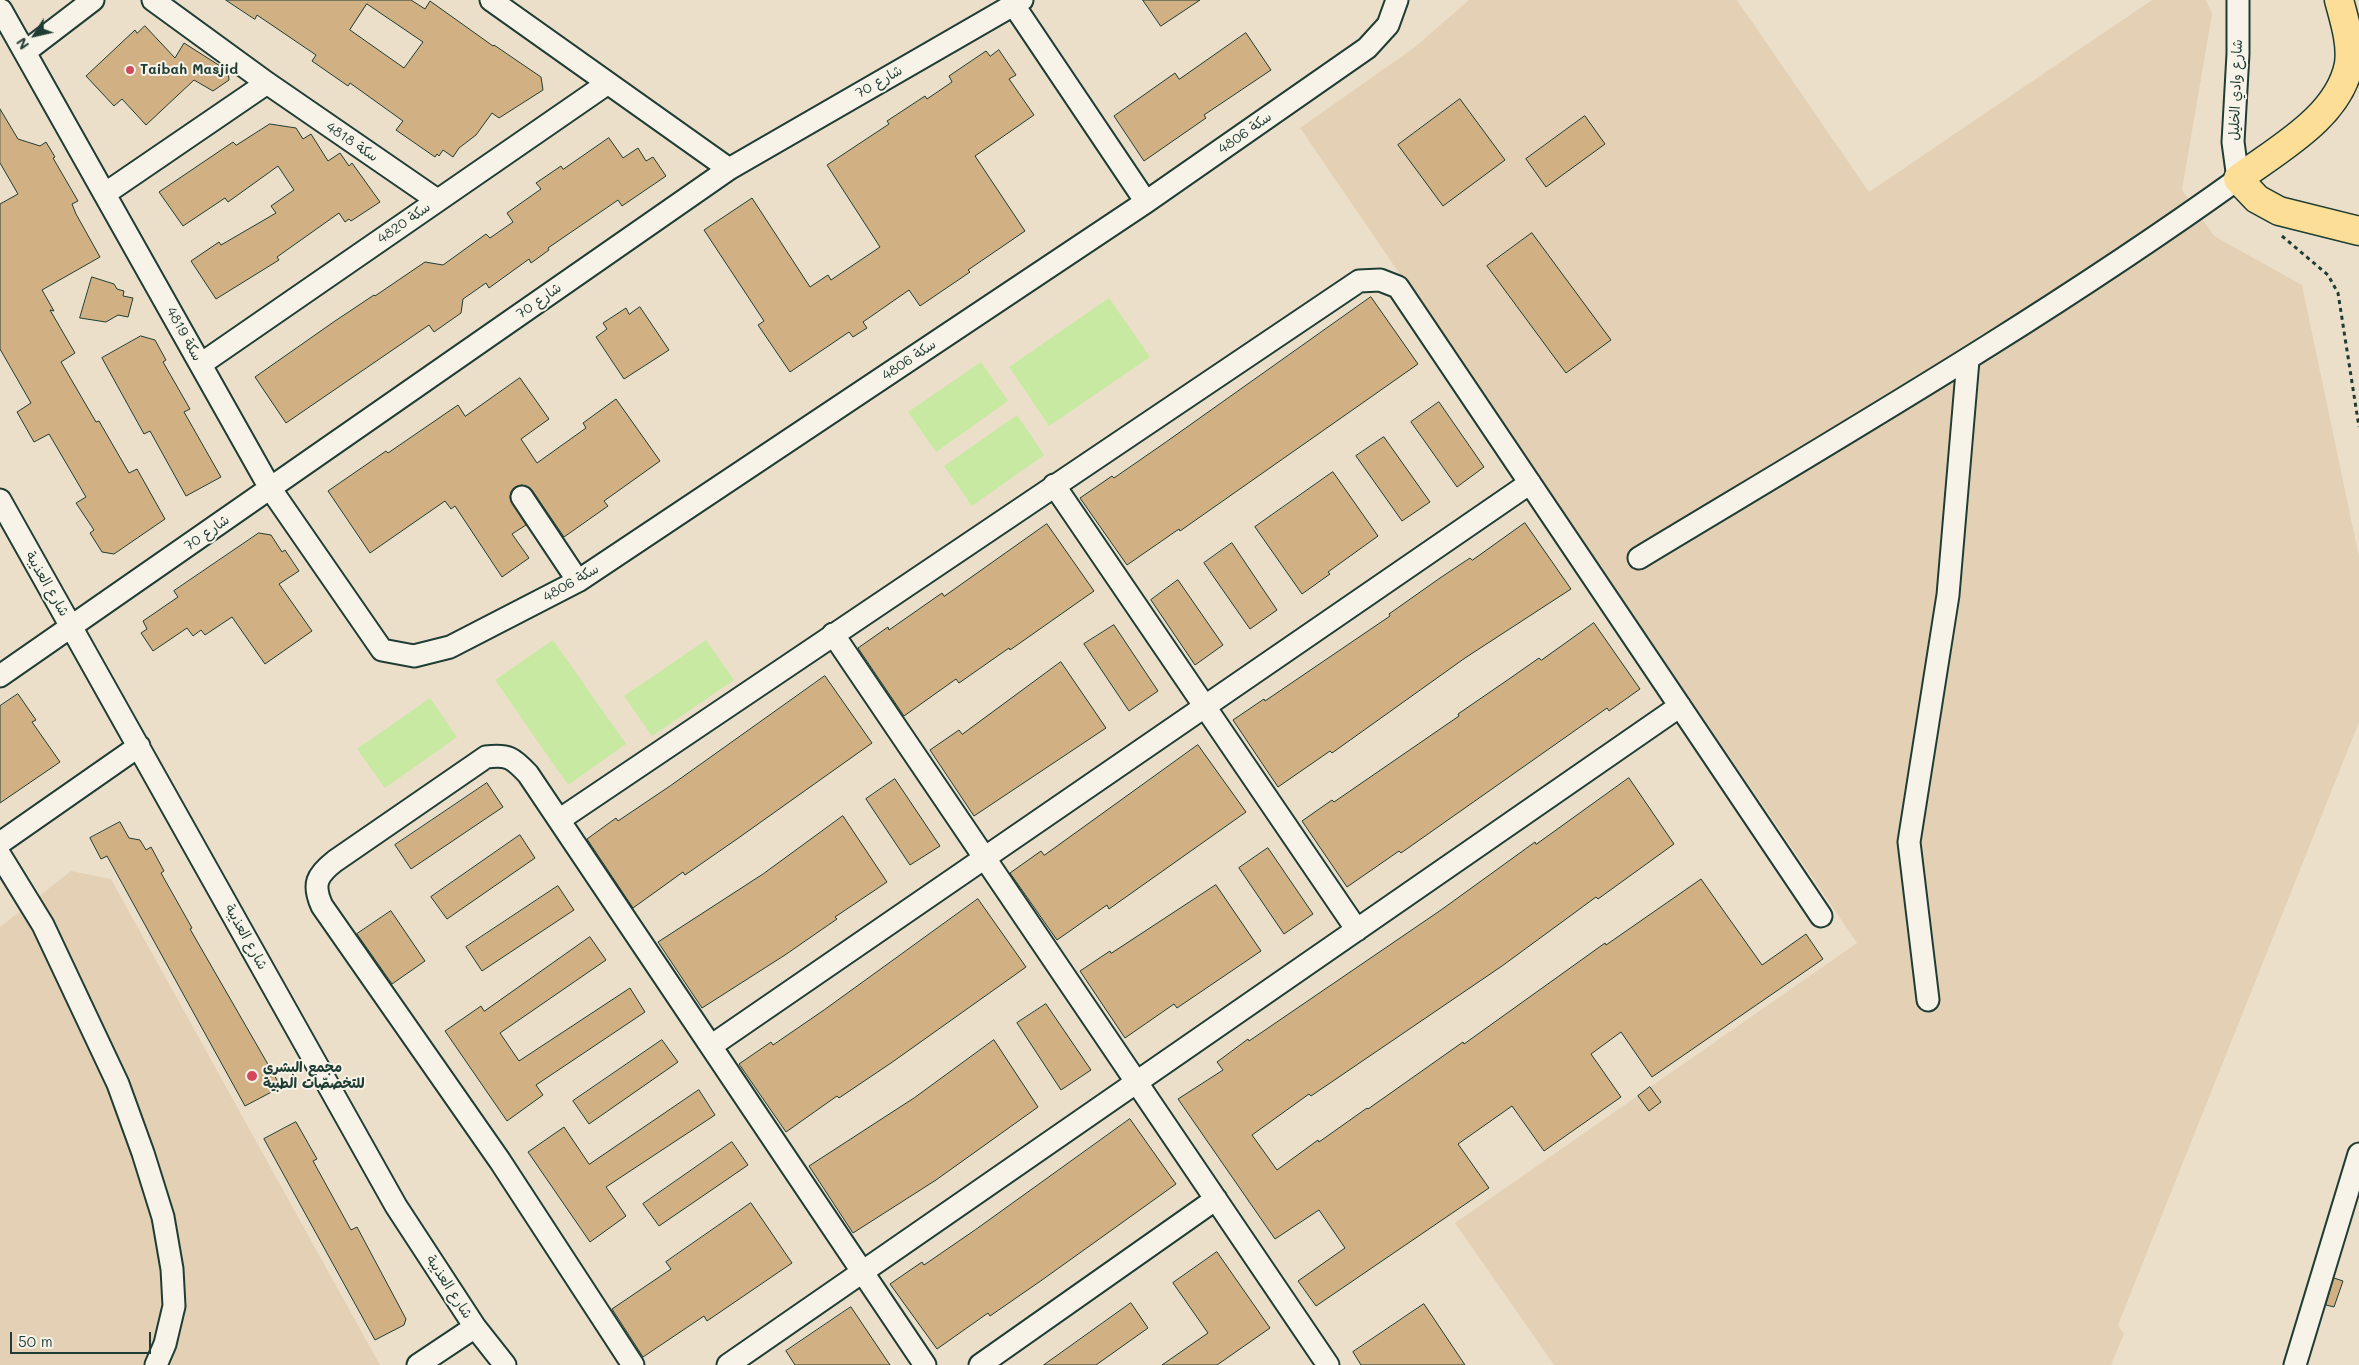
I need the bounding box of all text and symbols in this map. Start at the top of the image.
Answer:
north arrow [10,10,60,60]
text: N [11,34,33,54]
street label: شارع وادي الخليل [2226,39,2246,141]
place label: Taibah Masjid [140,62,238,78]
street label: شارع 70 [853,62,905,102]
marker: Taibah Masjid [124,64,136,76]
street label: سكة 4806 [1215,108,1275,158]
street label: سكة 4818 [323,118,381,166]
street label: سكة 4820 [374,199,434,247]
street label: شارع 70 [513,279,565,323]
street label: سكة 4819 [162,304,206,364]
street label: سكة 4806 [879,336,939,384]
street label: شارع 70 [181,511,233,555]
street label: شارع العذيبة [22,548,72,620]
street label: سكة 4806 [540,560,602,606]
street label: شارع العذيبة [221,901,271,973]
place label: مجمع البشرى للتخصصّات الطبية [263,1060,365,1092]
marker: مجمع البشرى للتخصصّات الطبية [245,1069,259,1083]
street label: شارع العذيبة [422,1252,476,1322]
scale bar [12,1322,154,1354]
text: 50 m [18,1331,53,1351]

